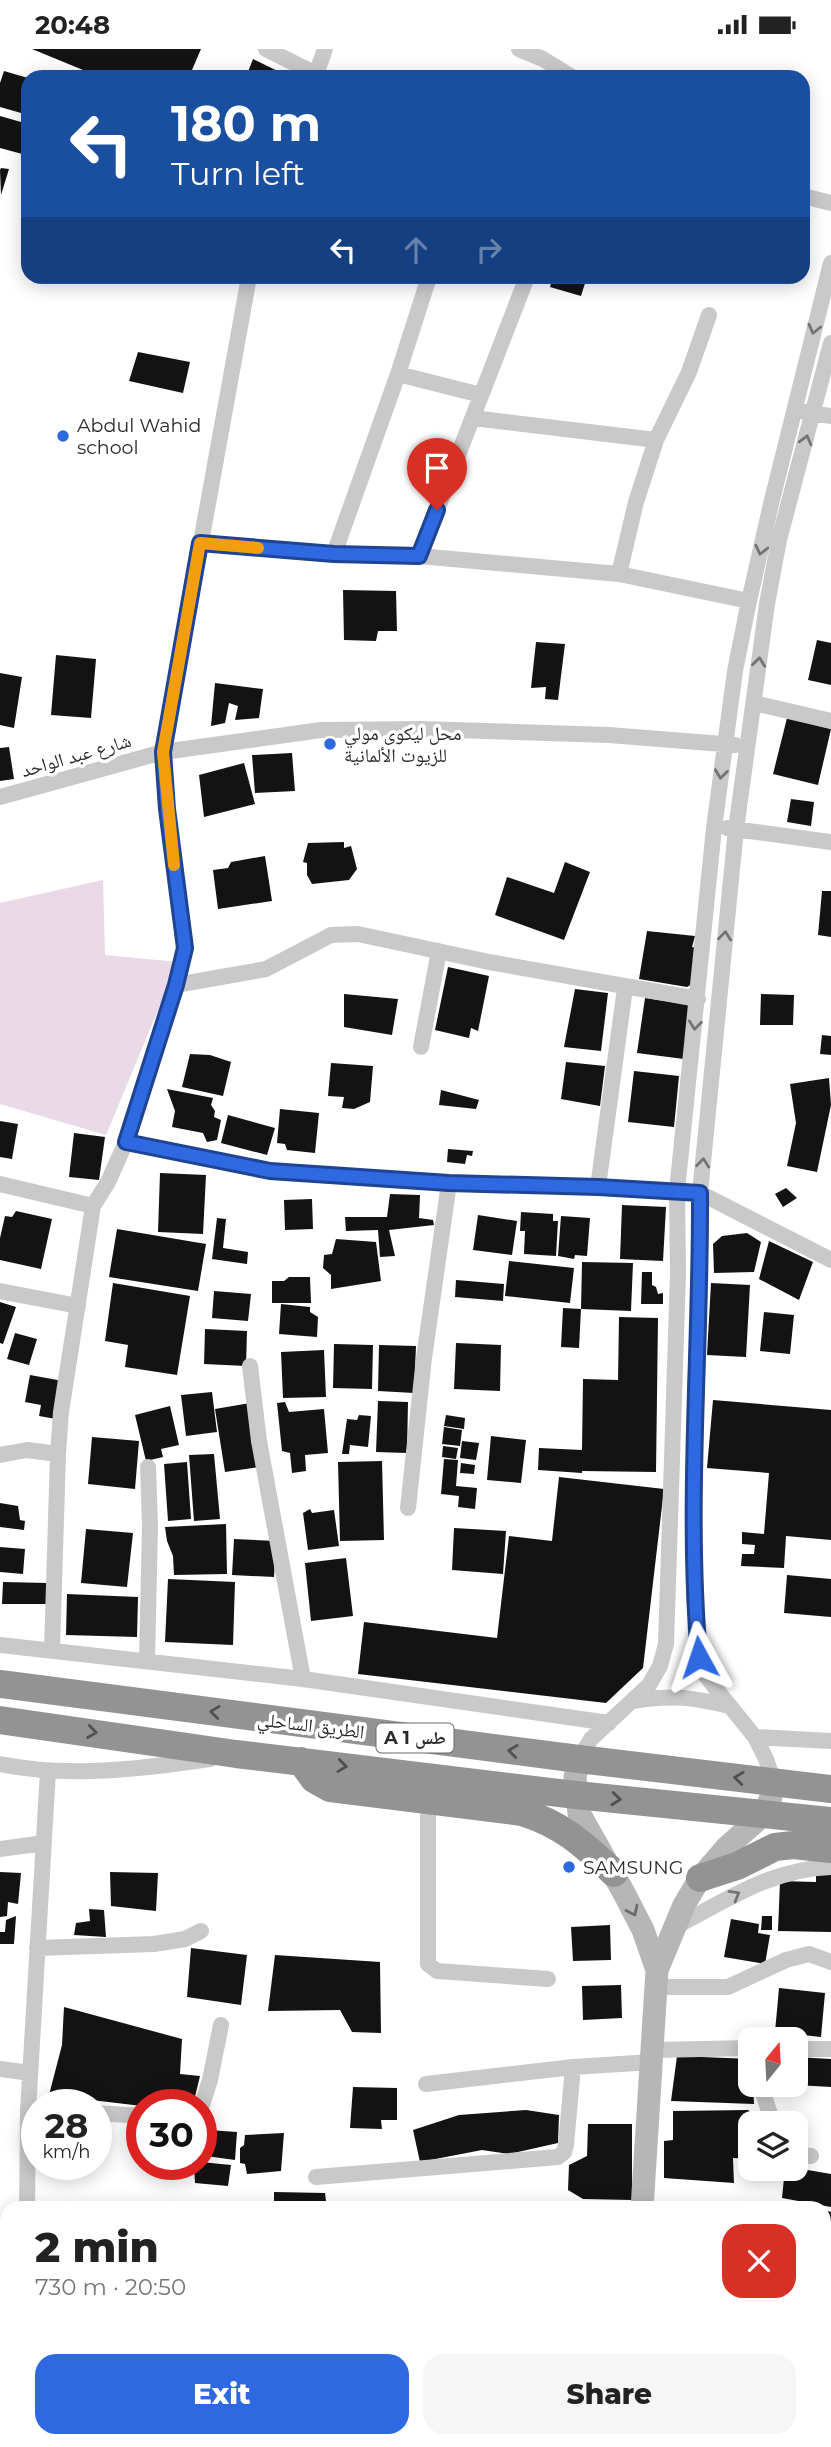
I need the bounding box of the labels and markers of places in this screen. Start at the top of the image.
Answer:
place label: Abdul Wahid school [77,414,201,459]
marker: Abdul Wahid school [55,428,71,444]
pin [407,438,467,510]
place label: محل ليكوي مولي للزيوت الألمانية [344,722,461,767]
marker: محل ليكوي مولي للزيوت الألمانية [322,736,338,752]
place label: SAMSUNG [583,1856,683,1879]
marker: SAMSUNG [561,1859,577,1875]

